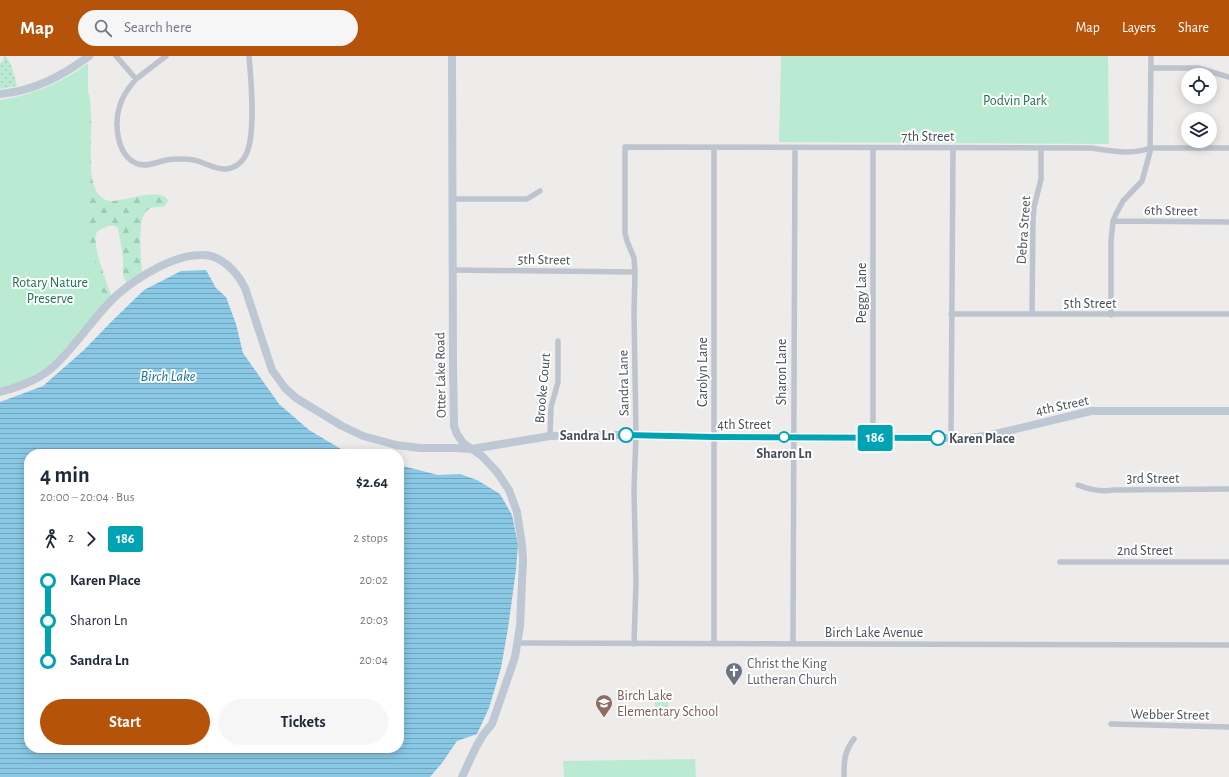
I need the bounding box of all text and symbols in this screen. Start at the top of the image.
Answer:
search box [78,10,358,46]
icon: search [92,17,114,39]
text: Map [20,19,54,38]
text: Search here [124,20,192,35]
text: Map [1075,21,1100,35]
text: Layers [1122,21,1156,35]
text: Share [1178,21,1209,35]
map controls [1181,68,1217,148]
button: locate [1181,68,1217,104]
park label: Podvin Park [983,94,1048,108]
button: layers [1181,112,1217,148]
street label: 7th Street [902,130,955,144]
street label: Debra Street [1015,195,1033,265]
street label: 6th Street [1144,204,1198,218]
street label: 5th Street [517,253,571,267]
street label: Peggy Lane [855,263,869,323]
park label: Rotary Nature Preserve [12,276,88,306]
street label: 5th Street [1064,297,1117,311]
street label: Otter Lake Road [433,332,449,418]
street label: Carolyn Lane [696,337,710,407]
street label: Sharon Lane [775,339,789,405]
street label: Sandra Lane [616,350,632,416]
street label: Brooke Court [533,352,553,424]
water label: Birch Lake [141,369,196,384]
street label: 4th Street [1034,393,1090,418]
street label: 4th Street [717,418,771,432]
line badge: 186 [852,425,898,451]
marker: Sandra Ln [618,427,634,443]
place label: Sandra Ln [560,429,615,443]
marker: Karen Place [930,430,946,446]
marker: Sharon Ln [778,431,790,443]
text: 186 [866,431,884,445]
place label: Karen Place [949,432,1015,446]
place label: Sharon Ln [756,447,812,461]
text: 4 min [40,464,90,486]
street label: 3rd Street [1127,472,1180,486]
text: $2.64 [356,475,388,490]
text: 20:00 – 20:04 · Bus [40,491,135,504]
icon: walk [40,528,62,550]
icon: forward [80,528,102,550]
text: 2 [68,532,74,545]
text: 186 [116,532,135,546]
text: 2 stops [353,532,388,545]
street label: 2nd Street [1117,544,1174,558]
text: Karen Place [70,573,141,588]
text: 20:02 [359,574,388,587]
text: Sharon Ln [70,613,128,628]
text: 20:03 [360,614,388,627]
street label: Birch Lake Avenue [825,626,923,640]
text: Sandra Ln [70,653,129,668]
text: 20:04 [359,654,388,667]
place label: Christ the King Lutheran Church [747,657,837,687]
church icon: Christ the King Lutheran Church [724,661,744,686]
place label: Birch Lake Elementary School [617,689,719,719]
school or university icon: Birch Lake Elementary School [594,693,614,718]
button: Start [40,699,210,745]
button: Tickets [218,699,388,745]
street label: Webber Street [1130,707,1210,723]

